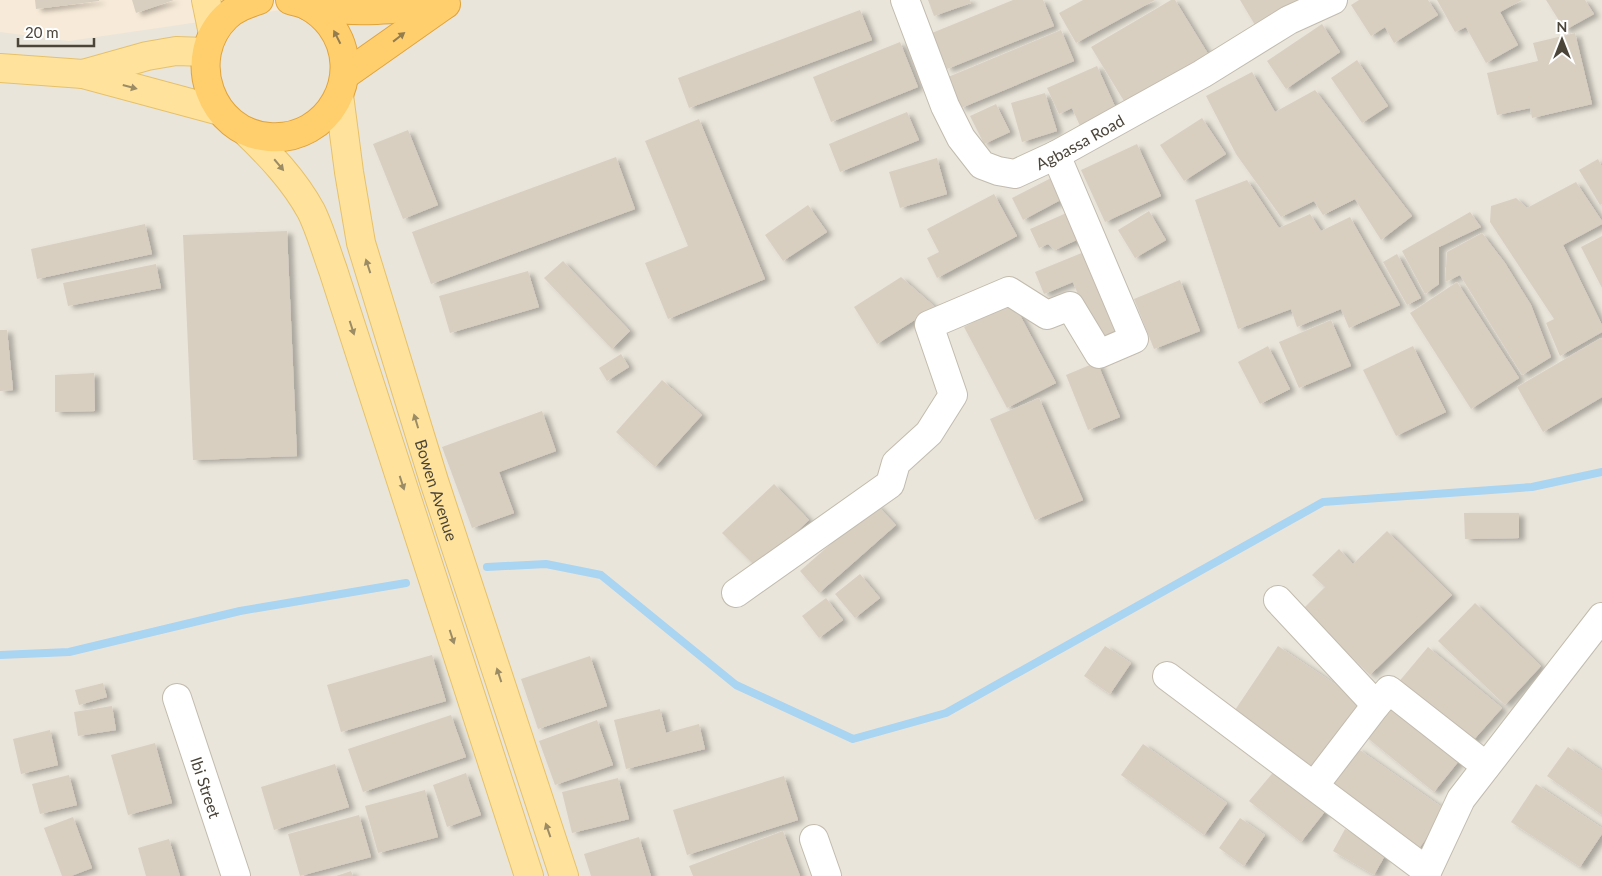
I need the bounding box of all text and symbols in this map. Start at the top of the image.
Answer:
scale bar [18,15,94,47]
north arrow [1537,15,1587,65]
text: N [1557,18,1567,35]
text: 20 m [25,23,59,41]
one-way arrow [333,30,341,44]
one-way arrow [392,31,405,42]
one-way arrow [123,83,138,91]
street label: Agbassa Road [1032,110,1127,173]
one-way arrow [273,158,284,171]
one-way arrow [364,258,372,273]
one-way arrow [348,321,356,336]
one-way arrow [411,413,419,428]
street label: Bowen Avenue [412,437,462,543]
one-way arrow [398,475,406,490]
one-way arrow [448,630,456,645]
one-way arrow [494,668,502,683]
street label: Ibi Street [188,754,226,821]
one-way arrow [544,822,552,837]

